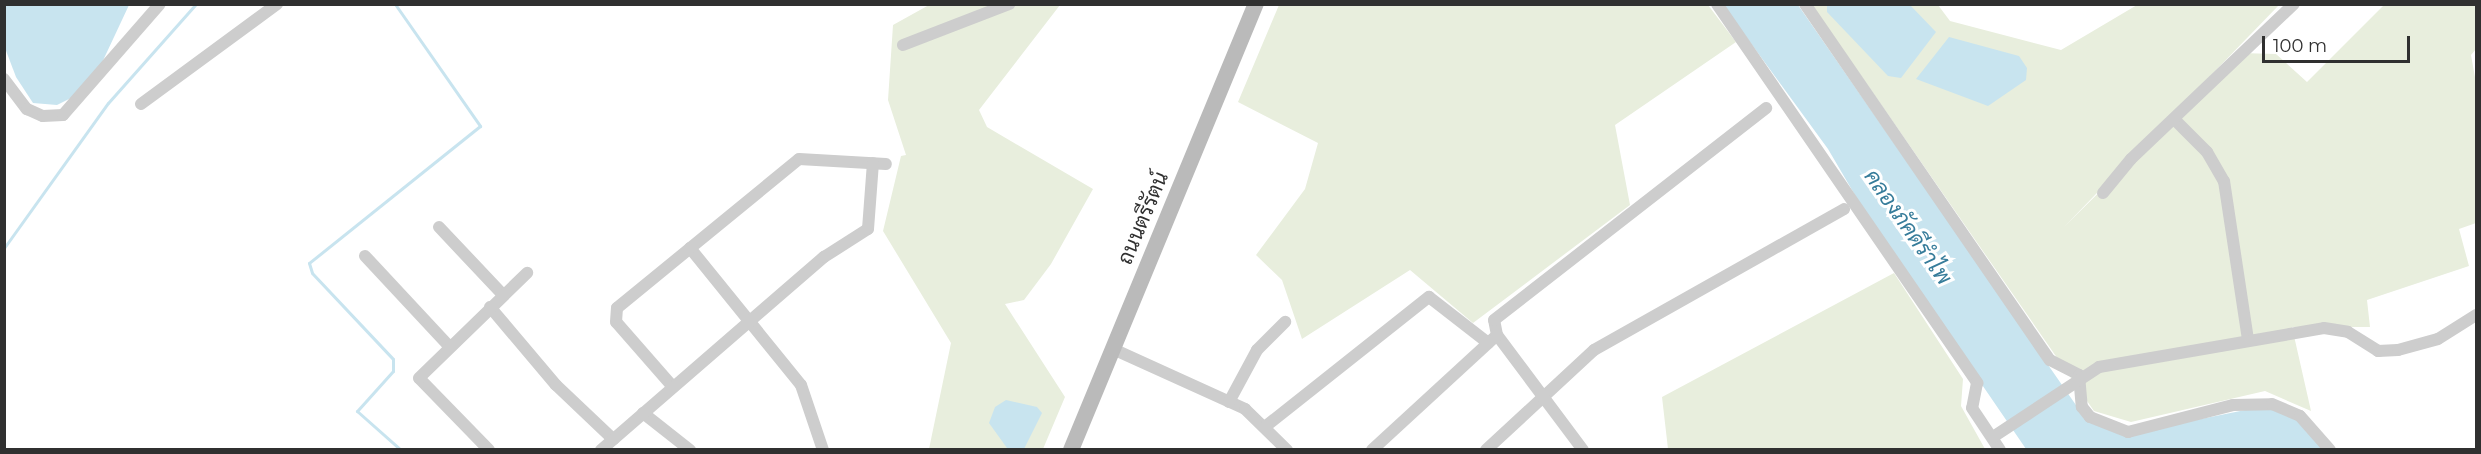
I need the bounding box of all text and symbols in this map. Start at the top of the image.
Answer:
scale bar [2265,24,2414,62]
text: 100 m [2273,35,2327,57]
water label: คลองภัคดีรำไพ [1859,164,1957,290]
street label: ถนนตรีรัตน์ [1112,168,1174,268]

